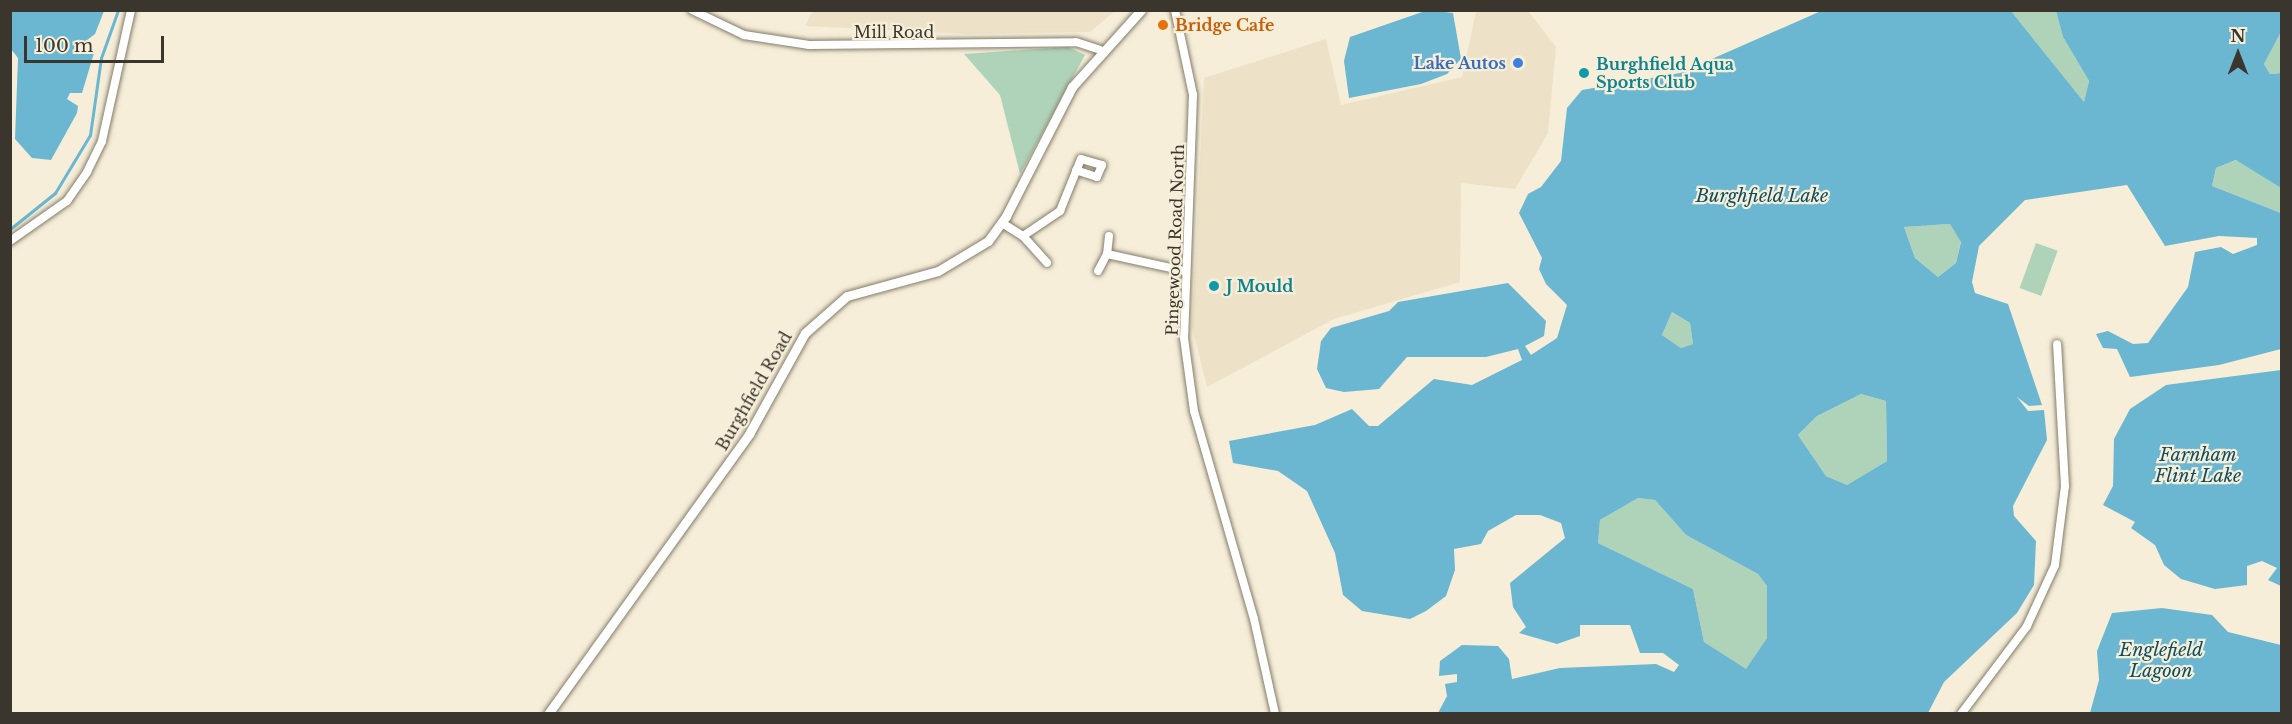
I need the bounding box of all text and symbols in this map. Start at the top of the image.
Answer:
place label: Bridge Cafe [1175,15,1274,35]
marker: Bridge Cafe [1156,18,1170,32]
street label: Mill Road [854,22,934,42]
scale bar [27,24,166,62]
north arrow [2208,24,2268,84]
text: N [2230,26,2246,46]
text: 100 m [35,35,93,57]
place label: Lake Autos [1413,53,1506,73]
place label: Burghfield Aqua Sports Club [1596,54,1735,92]
marker: Lake Autos [1511,56,1525,70]
marker: Burghfield Aqua Sports Club [1577,66,1591,80]
street label: Pingewood Road North [1162,144,1188,336]
water label: Burghfield Lake [1695,185,1829,207]
place label: J Mould [1226,276,1293,296]
marker: J Mould [1207,279,1221,293]
street label: Burghfield Road [712,328,796,454]
water label: Farnham Flint Lake [2155,445,2241,488]
water label: Englefield Lagoon [2119,640,2203,682]

